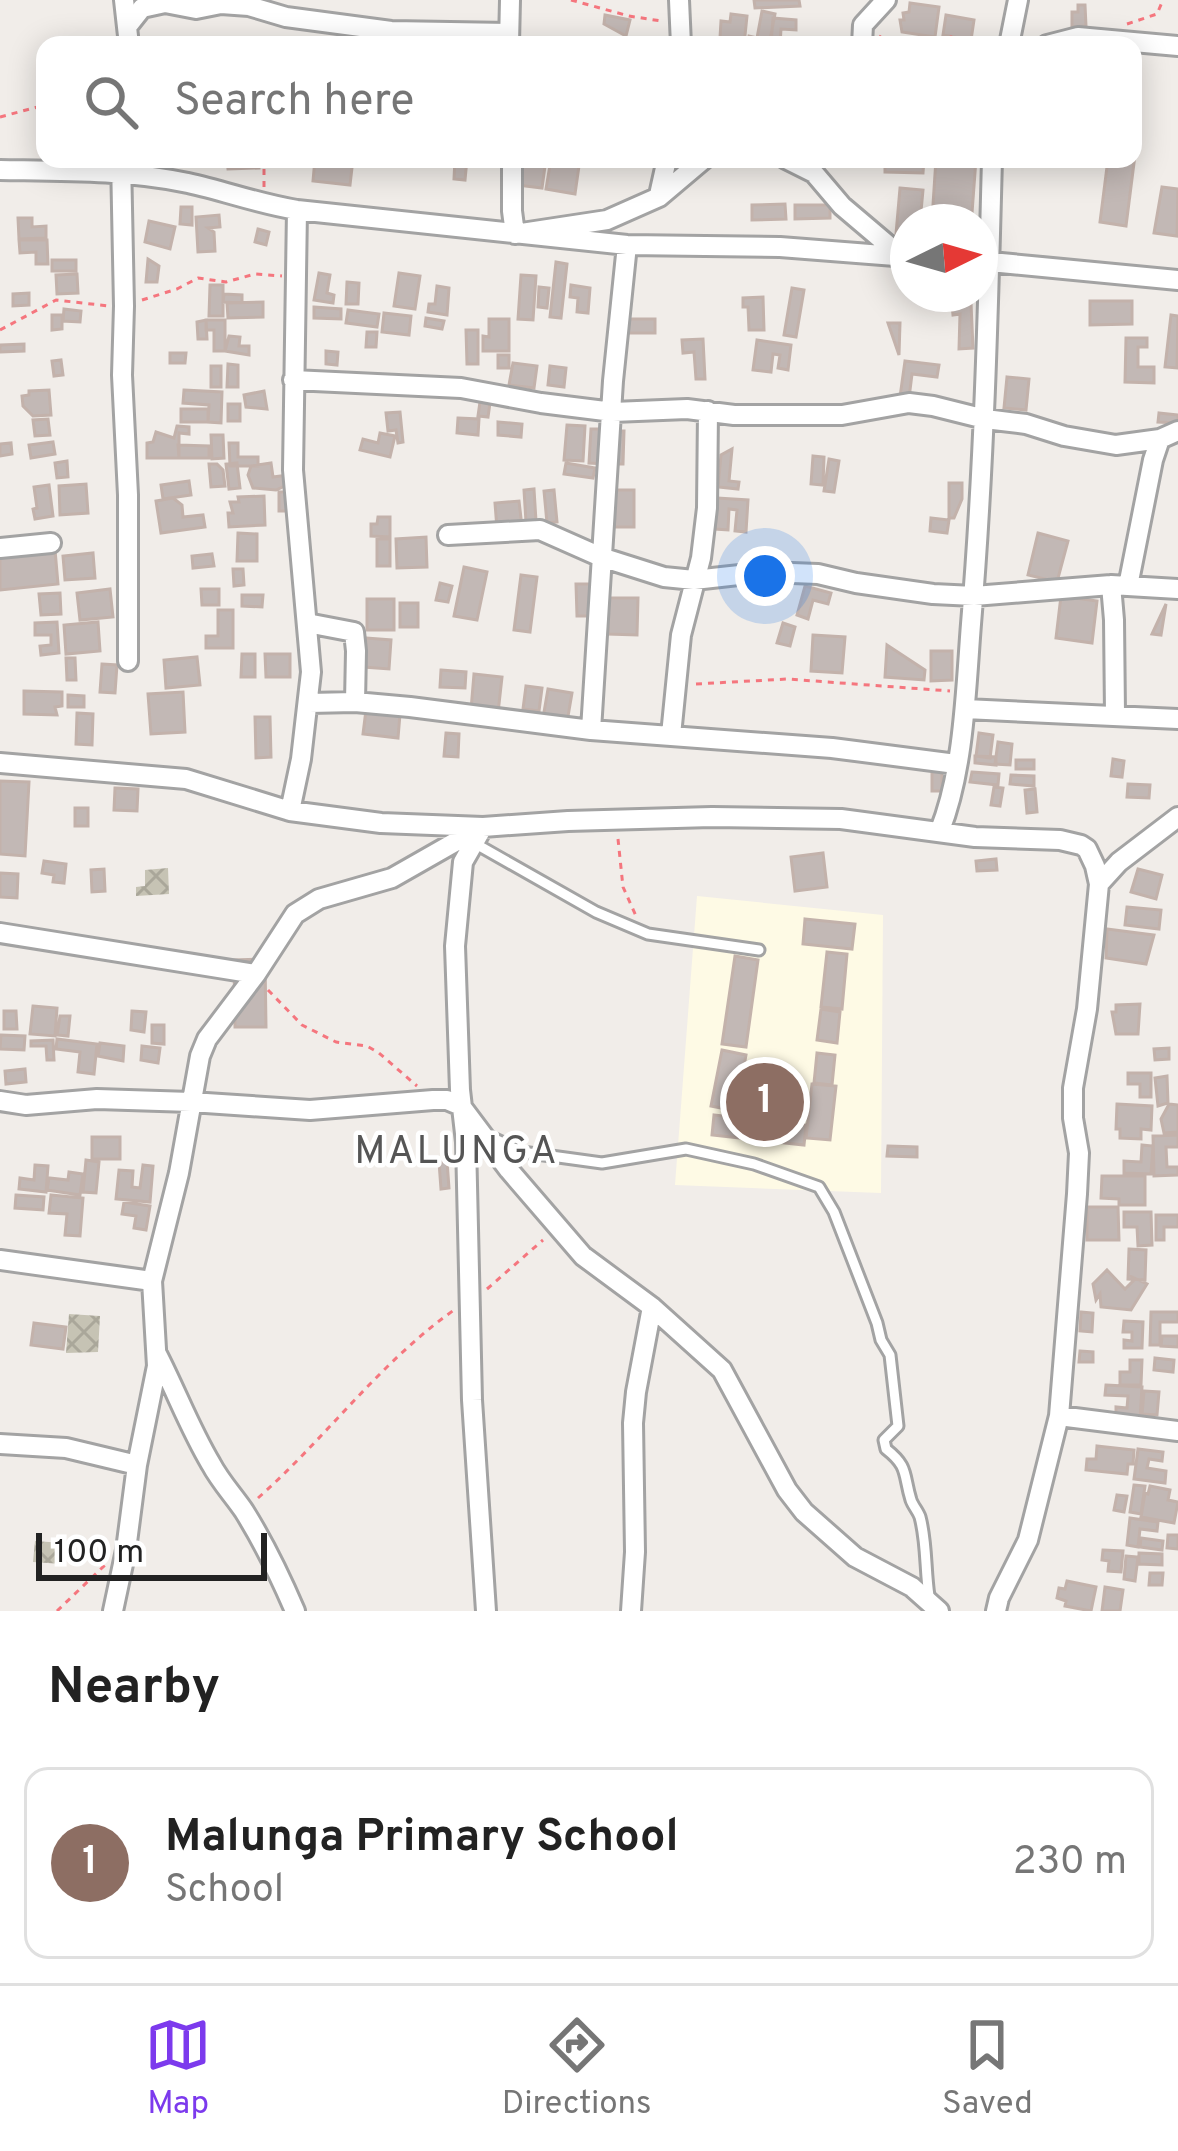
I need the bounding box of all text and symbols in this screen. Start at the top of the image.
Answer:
search box [36,36,1142,168]
icon: search [78,69,144,135]
text: Search here [174,74,414,131]
north arrow [890,204,998,312]
your location [735,546,795,606]
pin: 1 [726,1057,804,1147]
district label: MALUNGA [354,1129,560,1178]
scale bar [36,1527,267,1580]
text: 100 m [54,1533,144,1575]
text: Nearby [48,1657,220,1722]
text: Malunga Primary School [165,1810,679,1867]
text: 1 [82,1839,98,1888]
text: 230 m [1013,1839,1127,1888]
text: School [165,1867,284,1916]
tab: Map [145,2012,211,2126]
tab: Directions [502,2012,652,2126]
tab: Saved [942,2012,1033,2126]

